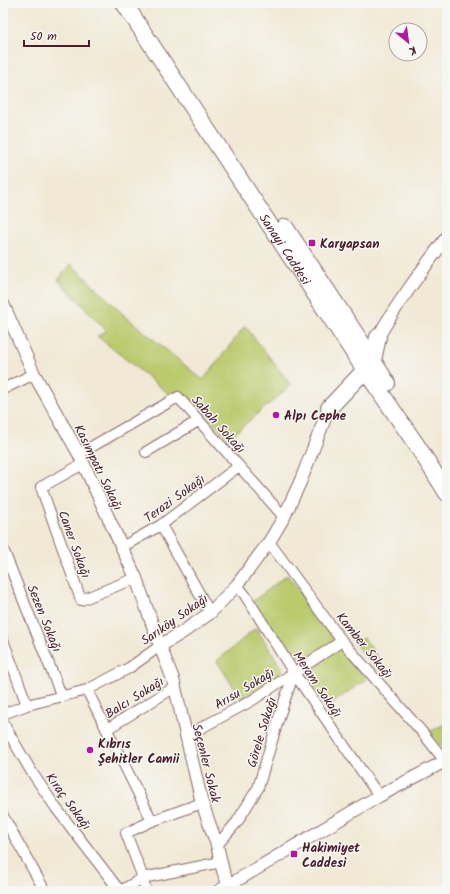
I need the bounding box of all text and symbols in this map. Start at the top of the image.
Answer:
scale bar [24,22,89,48]
north arrow [388,22,428,62]
text: 50 m [30,27,57,46]
text: K [405,40,420,60]
street label: Sanayi Caddesi [253,210,316,290]
place label: Karyapsan [320,234,379,255]
marker: Karyapsan [307,238,317,248]
street label: Sabah Sokağı [186,391,250,459]
place label: Alpı Cephe [284,406,347,427]
marker: Alpı Cephe [271,410,281,420]
street label: Kasımpatı Sokağı [68,421,128,514]
street label: Terazi Sokağı [140,470,210,529]
street label: Caner Sokağı [52,508,96,581]
street label: Sezen Sokağı [21,582,67,655]
street label: Sarıköy Sokağı [137,589,213,651]
street label: Kamber Sokağı [330,608,397,684]
street label: Meram Sokağı [287,647,347,722]
street label: Arısu Sokağı [211,663,279,716]
street label: Balcı Sokağı [101,672,169,725]
street label: Görele Sokağı [242,695,283,770]
street label: Seçenler Sokak [186,722,226,806]
place label: Kıbrıs Şehitler Camii [98,734,180,770]
marker: Kıbrıs Şehitler Camii [85,745,95,755]
street label: Kıraç Sokağı [40,769,96,835]
place label: Hakimiyet Caddesi [302,838,360,874]
marker: Hakimiyet Caddesi [289,849,299,859]

